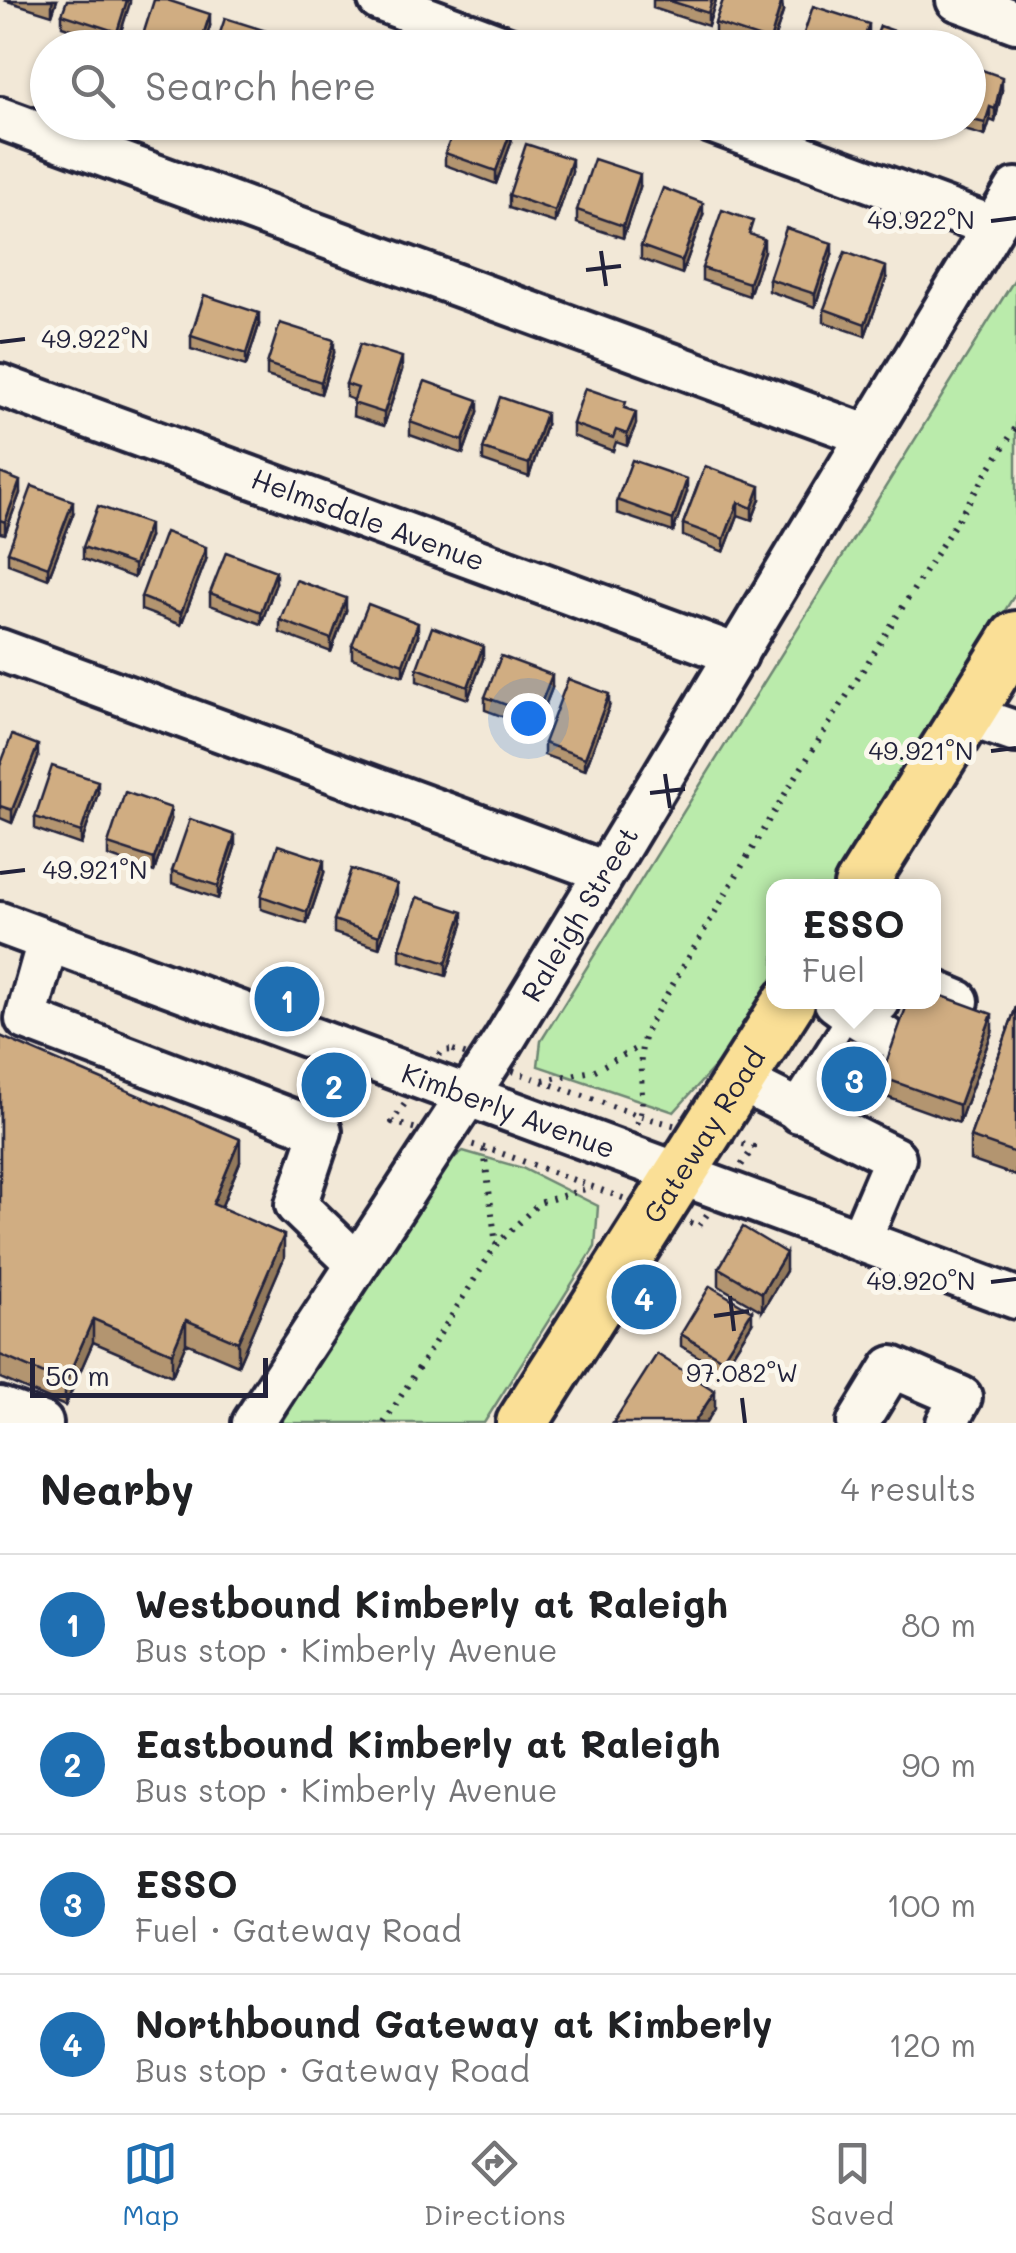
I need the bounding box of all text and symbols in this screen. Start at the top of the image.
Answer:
search box [30,30,986,140]
icon: search [65,58,120,113]
text: Search here [145,60,376,110]
text: 49.922°N [867,203,975,235]
text: 49.922°N [41,322,149,354]
street label: Helmsdale Avenue [247,460,490,578]
your location [503,693,554,744]
text: 49.921°N [869,734,973,766]
street label: Raleigh Street [513,819,646,1008]
text: 49.921°N [43,853,147,885]
popup [766,879,941,1009]
text: ESSO [802,898,905,948]
text: Fuel [802,948,865,990]
pin: 1 [254,962,320,1036]
street label: Gateway Road [634,1041,772,1230]
pin: 3 [822,1042,886,1116]
pin: 2 [302,1048,366,1122]
street label: Kimberly Avenue [397,1054,620,1166]
pin: 4 [612,1260,676,1334]
text: 49.920°N [866,1264,976,1296]
scale bar [30,1353,268,1398]
text: 97.082°W [686,1356,798,1388]
text: 50 m [45,1357,110,1393]
text: Nearby [40,1461,194,1516]
text: 4 results [840,1467,976,1509]
text: Westbound Kimberly at Raleigh [135,1578,728,1628]
text: 1 [65,1603,80,1645]
text: 80 m [901,1603,976,1645]
text: Bus stop · Kimberly Avenue [135,1628,558,1670]
text: Eastbound Kimberly at Raleigh [135,1718,720,1768]
text: 2 [64,1743,81,1785]
text: 90 m [902,1743,976,1785]
text: Bus stop · Kimberly Avenue [135,1768,558,1810]
text: ESSO [135,1858,238,1908]
text: 3 [63,1883,82,1925]
text: 100 m [886,1883,976,1925]
text: Fuel · Gateway Road [135,1908,462,1950]
text: Northbound Gateway at Kimberly [135,1998,773,2048]
text: 4 [62,2023,83,2065]
text: 120 m [888,2023,976,2065]
text: Bus stop · Gateway Road [135,2048,530,2090]
tab: Map [122,2136,179,2232]
tab: Directions [424,2136,566,2232]
tab: Saved [811,2136,894,2232]

